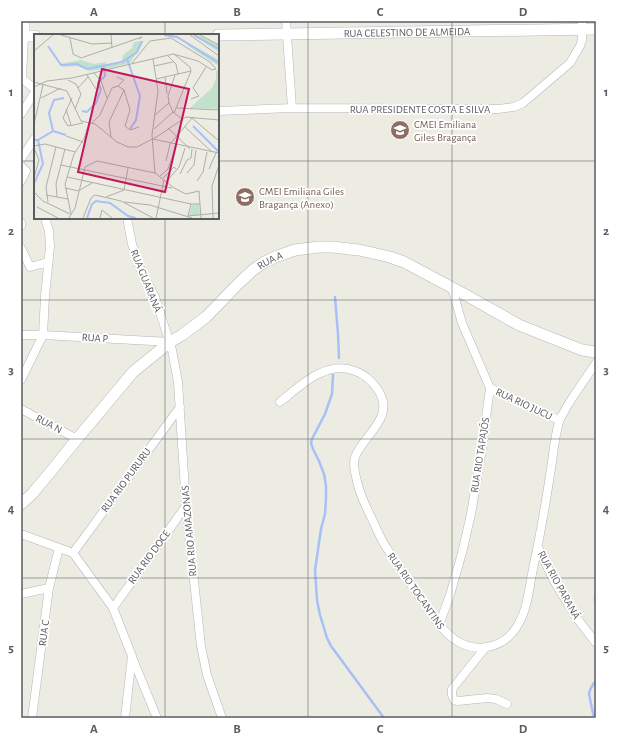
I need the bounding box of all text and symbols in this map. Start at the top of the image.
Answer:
text: A [90,6,98,19]
text: B [233,6,241,19]
text: C [377,6,384,19]
text: D [519,6,528,19]
street label: RUA CELESTINO DE ALMEIDA [344,25,471,39]
inset map [34,34,219,219]
text: 1 [9,86,13,99]
text: 1 [604,86,608,99]
street label: RUA PRESIDENTE COSTA E SILVA [350,104,491,115]
school or university icon: CMEI Emiliana Giles Bragança [389,119,411,141]
place label: CMEI Emiliana Giles Bragança [414,119,476,143]
school or university icon: CMEI Emiliana Giles Bragança (Anexo) [234,186,256,208]
place label: CMEI Emiliana Giles Bragança (Anexo) [259,186,344,210]
text: 2 [8,225,14,238]
text: 2 [603,225,609,238]
street label: RUA GUARANÁ [128,248,165,315]
street label: RUA A [255,249,285,271]
street label: RUA P [81,332,109,344]
text: 3 [8,364,14,377]
text: 3 [603,364,609,377]
street label: RUA RIO JUCU [494,386,554,422]
street label: RUA N [34,413,64,435]
street label: RUA RIO TAPAJÓS [468,416,491,494]
street label: RUA RIO PURURU [99,446,153,514]
street label: RUA RIO AMAZONAS [180,485,198,577]
text: 4 [8,503,15,516]
text: 4 [603,503,610,516]
street label: RUA RIO DOCE [126,528,173,586]
street label: RUA RIO PARANÁ [536,548,583,622]
street label: RUA RIO TOCANTINS [385,551,447,631]
street label: RUA C [37,619,51,647]
text: 5 [8,642,14,655]
text: 5 [603,642,609,655]
text: A [90,723,98,736]
text: B [233,723,241,736]
text: C [377,723,384,736]
text: D [519,723,528,736]

